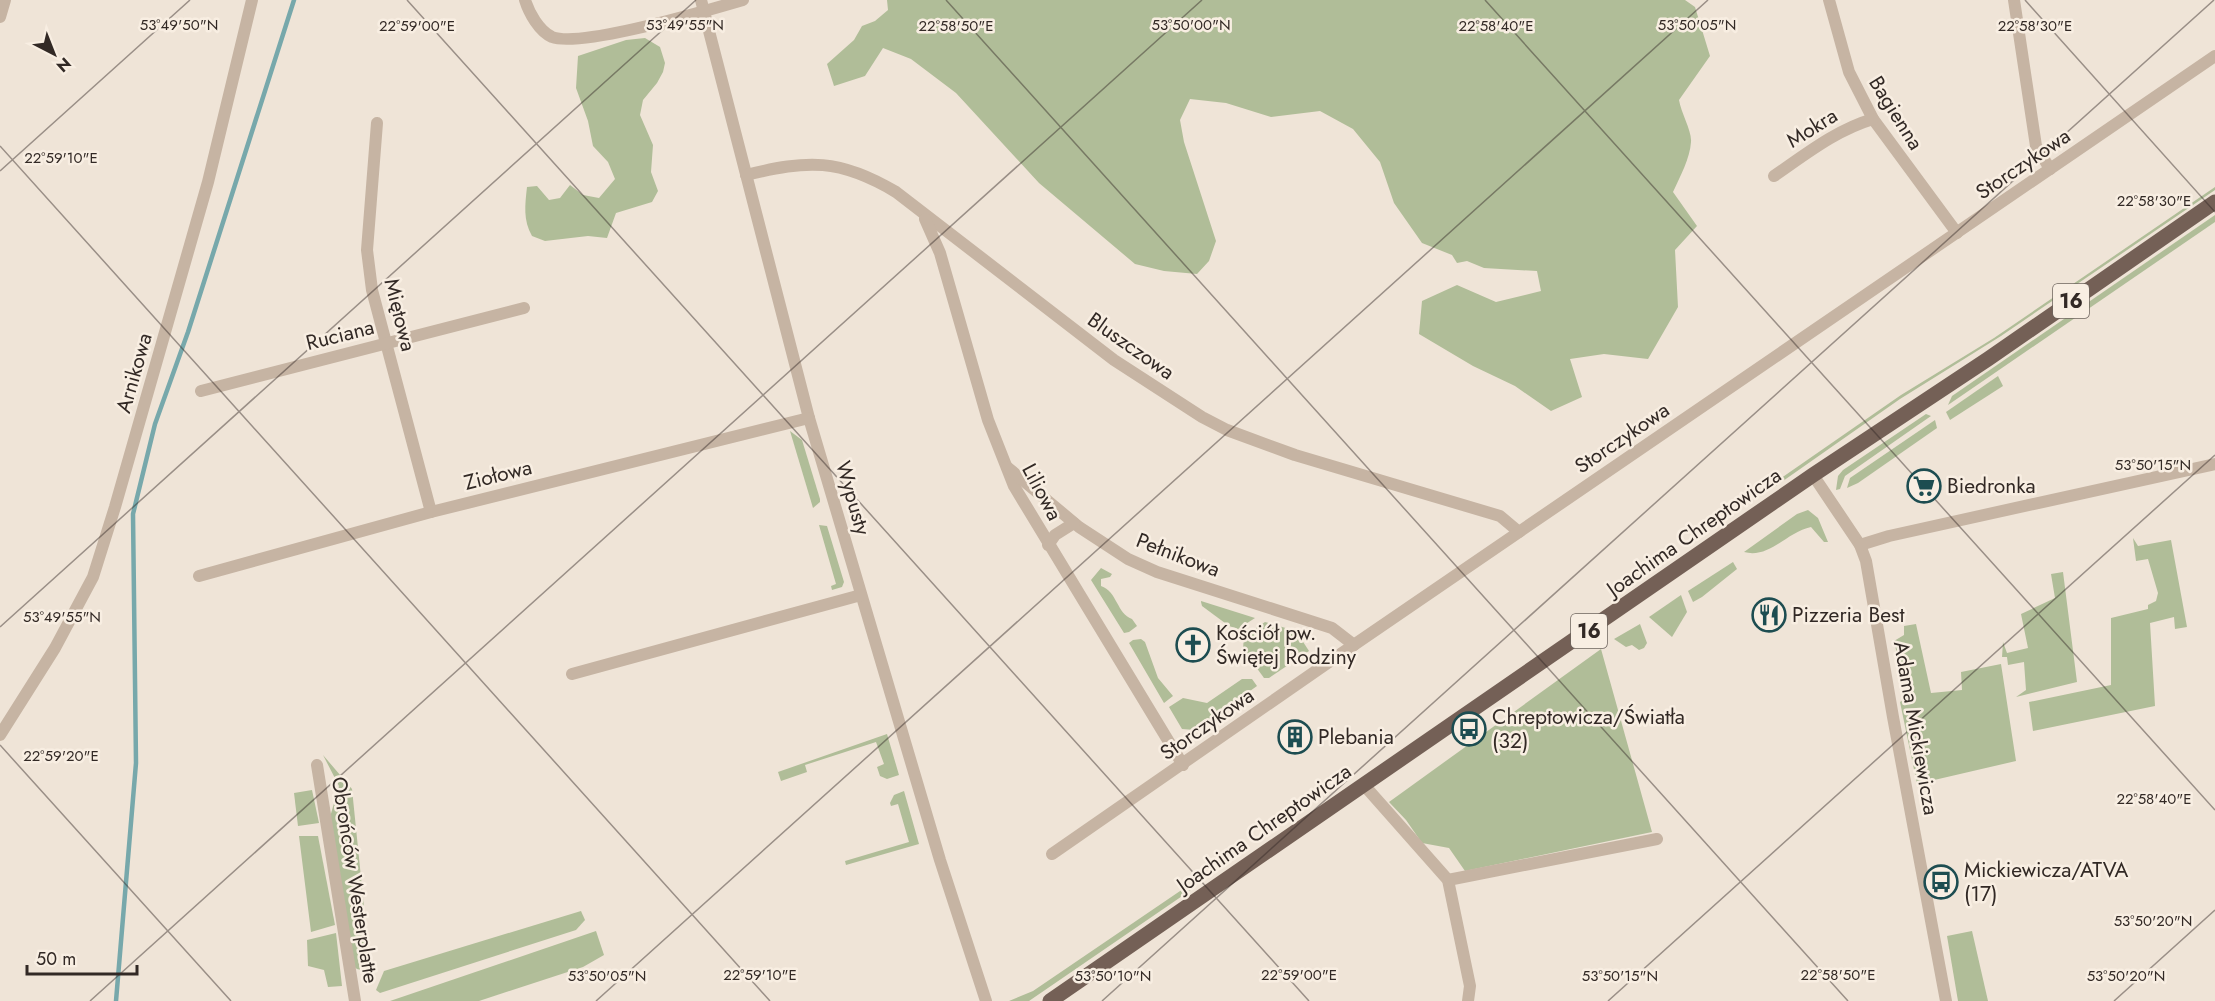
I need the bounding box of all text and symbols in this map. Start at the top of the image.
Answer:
text: 53°49'50"N [140,14,218,36]
text: 53°49'55"N [646,14,724,36]
text: 53°50'00"N [1151,14,1231,36]
text: 53°50'05"N [1658,14,1736,36]
text: 22°59'00"E [379,15,455,37]
text: 22°58'50"E [919,15,993,37]
text: 22°58'40"E [1458,15,1534,37]
text: 22°58'30"E [1998,15,2072,37]
north arrow [24,24,84,84]
text: N [51,52,76,78]
street label: Bagienna [1861,70,1931,156]
street label: Mokra [1781,101,1843,155]
street label: Storczykowa [1970,121,2076,207]
text: 22°59'10"E [24,147,98,169]
text: 22°58'30"E [2117,190,2191,212]
street label: Miętowa [377,276,423,354]
road number: 16 [2053,284,2089,318]
street label: Bluszczowa [1081,305,1181,387]
street label: Ruciana [303,312,377,358]
street label: Arnikowa [108,329,160,417]
street label: Storczykowa [1569,395,1675,481]
street label: Ziołowa [461,452,535,498]
text: 53°50'15"N [2115,454,2191,476]
street label: Wypusty [828,457,878,539]
street label: Liliowa [1014,458,1070,526]
street label: Joachima Chreptowicza [1598,460,1787,605]
supermarket icon: Biedronka [1906,468,1942,504]
place label: Biedronka [1947,471,2036,501]
street label: Pełnikowa [1132,525,1224,585]
restaurant icon: Pizzeria Best [1751,597,1787,633]
place label: Pizzeria Best [1792,600,1905,630]
text: 53°49'55"N [23,606,101,628]
road number: 16 [1571,614,1607,648]
place label: Kościół pw. Świętej Rodziny [1216,618,1357,672]
church icon: Kościół pw. Świętej Rodziny [1175,627,1211,663]
street label: Adama Mickiewicza [1886,639,1946,817]
street label: Storczykowa [1154,681,1260,767]
place label: Chreptowicza/Światła (32) [1492,702,1685,756]
bus stop icon: Chreptowicza/Światła (32) [1451,711,1487,747]
building icon: Plebania [1277,719,1313,755]
place label: Plebania [1318,722,1394,752]
text: 22°59'20"E [23,745,99,767]
street label: Joachima Chreptowicza [1168,756,1357,901]
street label: Obrońców Westerplatte [324,774,386,986]
text: 22°58'40"E [2116,788,2192,810]
place label: Mickiewicza/ATVA (17) [1964,855,2129,909]
bus stop icon: Mickiewicza/ATVA (17) [1923,864,1959,900]
text: 53°50'20"N [2114,910,2192,932]
scale bar [27,938,136,976]
text: 50 m [36,946,76,972]
text: 22°59'10"E [723,964,797,986]
text: 22°59'00"E [1261,964,1337,986]
text: 22°58'50"E [1801,964,1875,986]
text: 53°50'05"N [568,965,646,987]
text: 53°50'10"N [1075,965,1151,987]
text: 53°50'15"N [1582,965,1658,987]
text: 53°50'20"N [2087,965,2165,987]

